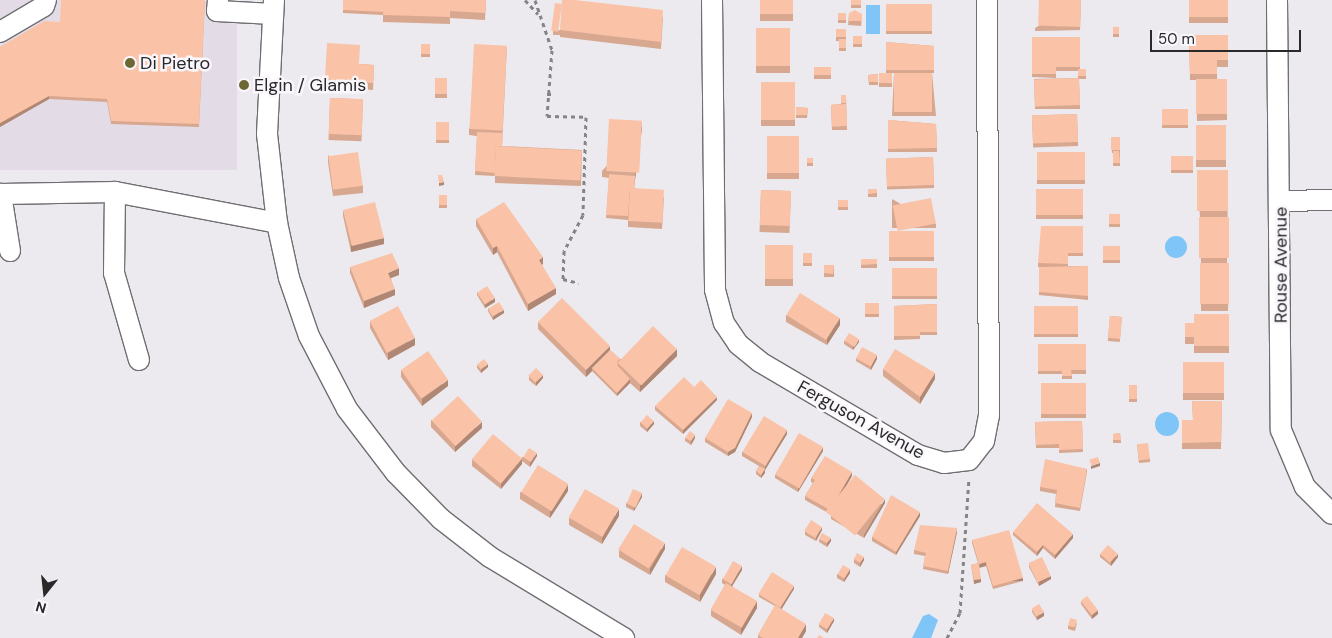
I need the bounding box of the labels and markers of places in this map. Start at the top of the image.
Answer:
place label: Di Pietro [140,52,210,74]
marker: Di Pietro [124,57,136,69]
place label: Elgin / Glamis [254,74,366,96]
marker: Elgin / Glamis [238,79,250,91]

